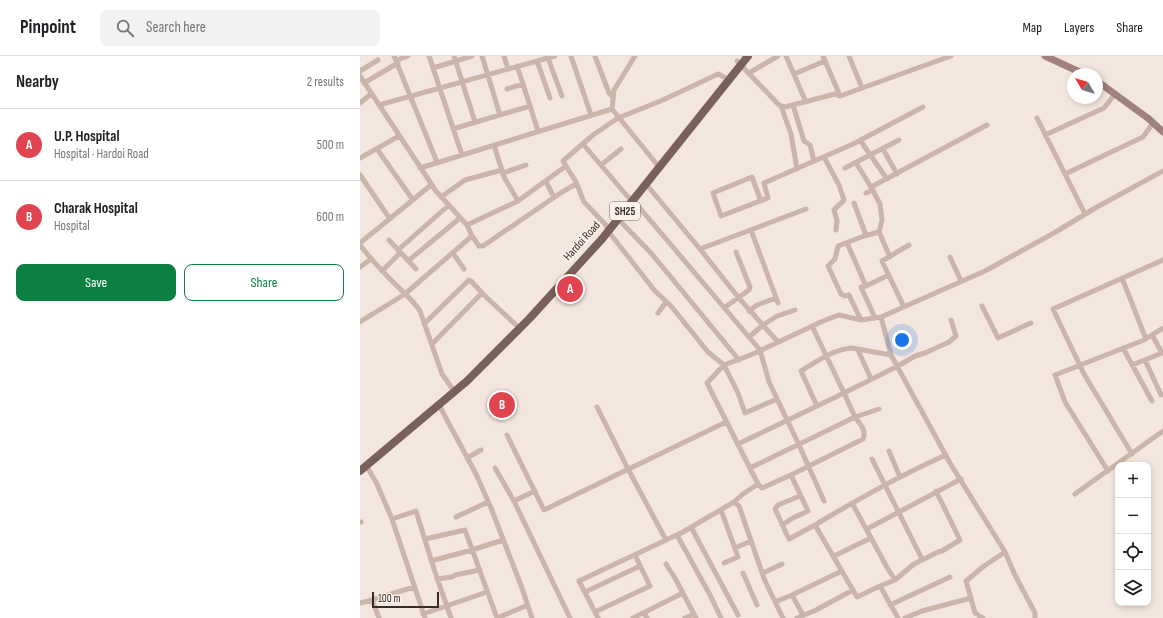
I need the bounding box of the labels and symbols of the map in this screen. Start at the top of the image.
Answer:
north arrow [1067,68,1103,104]
road number: SH25 [610,202,640,220]
street label: Hardoi Road [560,218,604,264]
pin: A [557,274,583,304]
your location [892,330,912,350]
pin: B [489,390,515,420]
scale bar [372,590,439,609]

